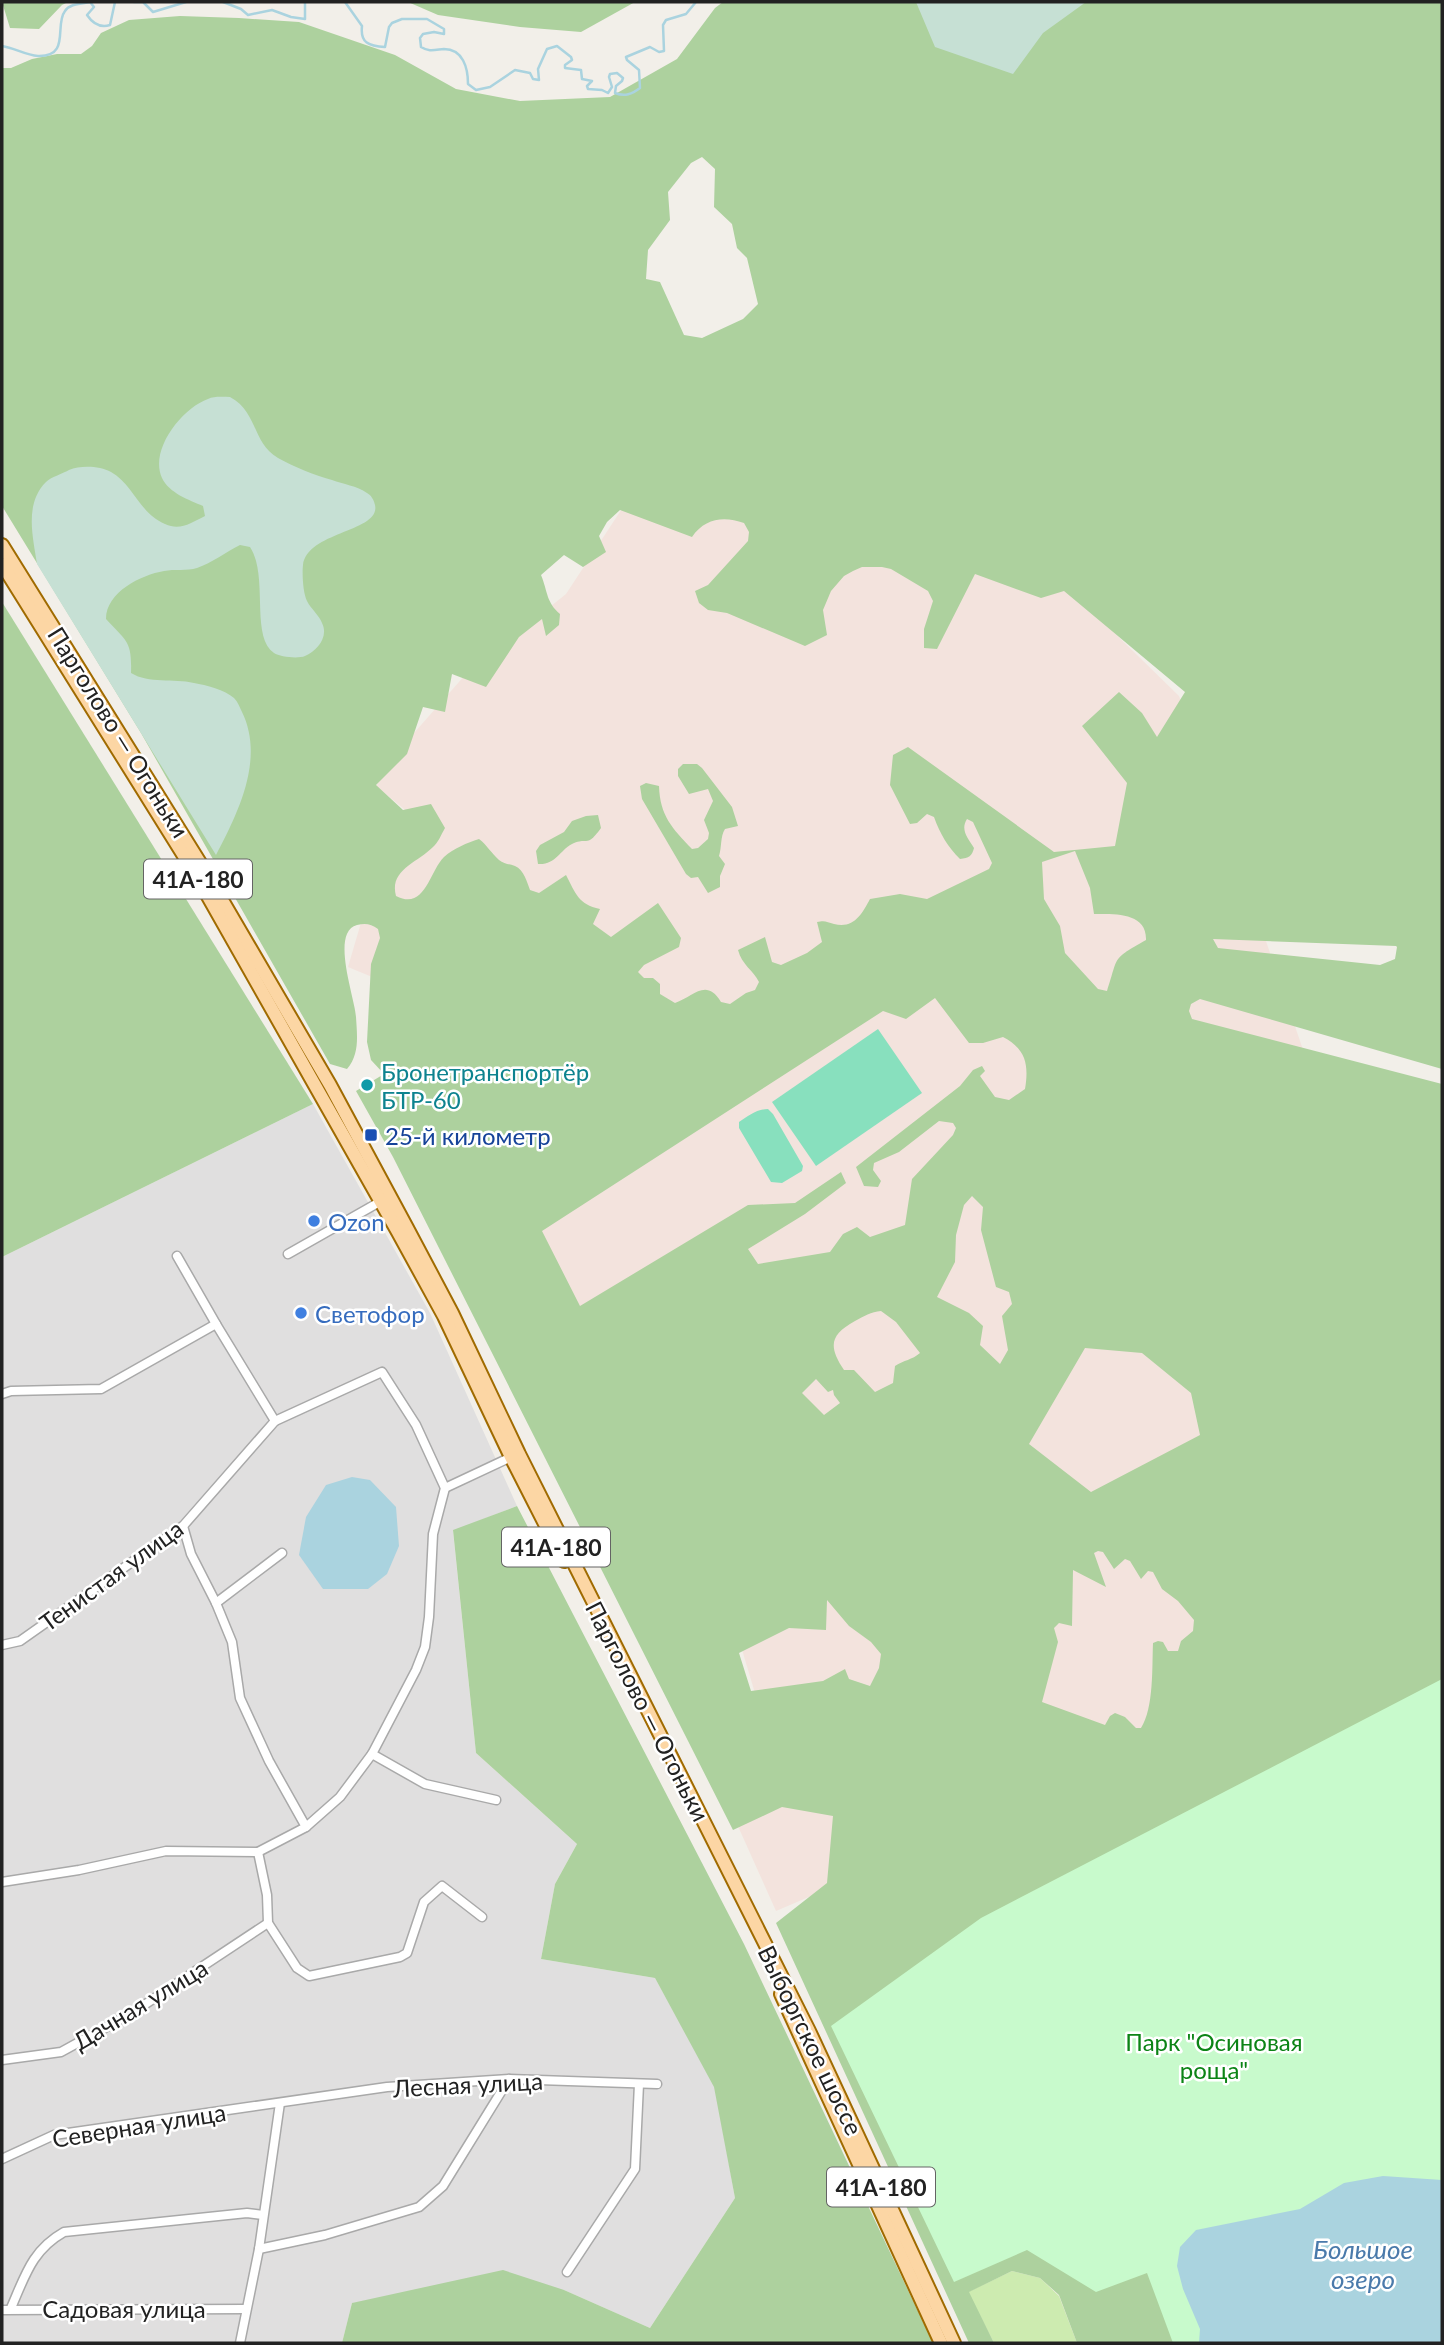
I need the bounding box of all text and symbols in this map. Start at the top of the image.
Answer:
street label: Парголово — Огоньки [42,621,196,843]
road number: 41А-180 [144,860,252,898]
place label: Бронетранспортёр БТР-60 [381,1057,589,1114]
marker: Бронетранспортёр БТР-60 [359,1077,375,1093]
place label: 25-й километр [385,1121,551,1150]
marker: 25-й километр [363,1127,379,1143]
place label: Ozon [328,1207,385,1236]
marker: Ozon [306,1213,322,1229]
place label: Светофор [315,1299,425,1328]
marker: Светофор [293,1305,309,1321]
street label: Тенистая улица [34,1513,188,1637]
road number: 41А-180 [502,1528,610,1566]
street label: Парголово — Огоньки [580,1596,716,1826]
street label: Выборгское шоссе [753,1940,869,2140]
street label: Дачная улица [67,1952,213,2056]
park label: Парк "Осиновая роща" [1125,2027,1303,2084]
street label: Лесная улица [391,2066,544,2102]
street label: Северная улица [50,2097,228,2153]
road number: 41А-180 [827,2168,935,2206]
water label: Большое озеро [1313,2233,1413,2295]
street label: Садовая улица [42,2294,206,2323]

